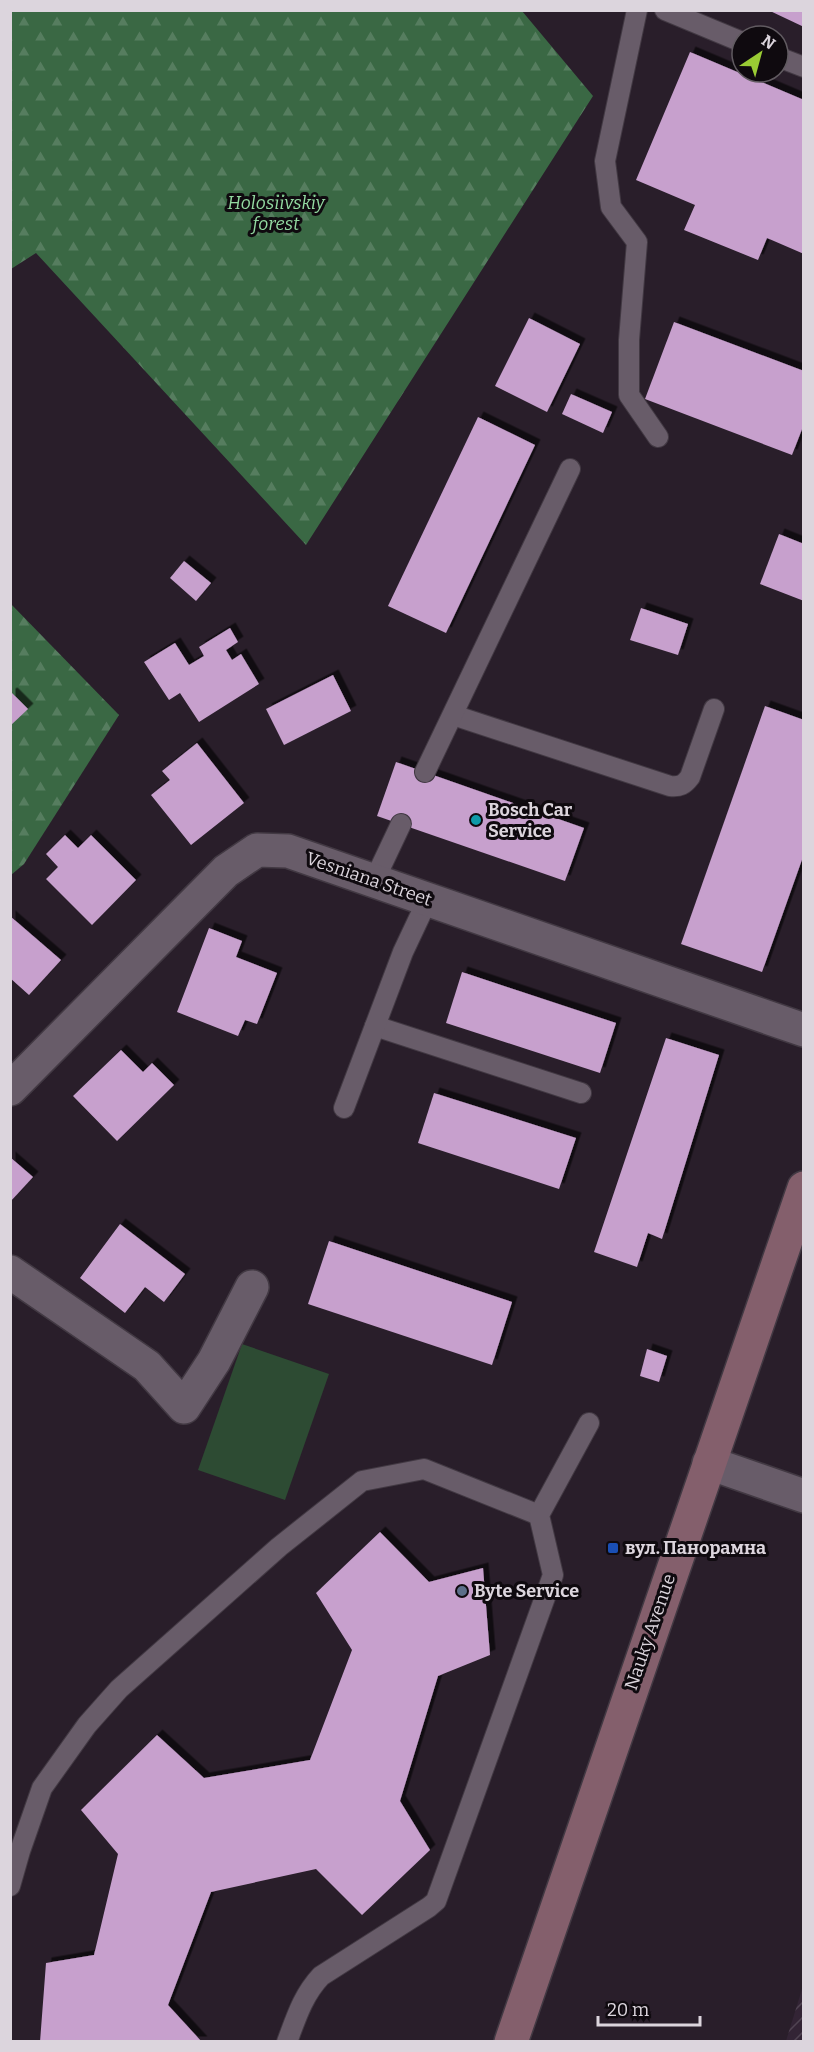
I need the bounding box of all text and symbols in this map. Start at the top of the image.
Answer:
north arrow [730,24,790,84]
text: N [758,31,779,54]
park label: Holosiivskiy forest [227,192,326,235]
place label: Bosch Car Service [488,799,573,842]
marker: Bosch Car Service [469,813,483,827]
street label: Vesniana Street [303,847,435,911]
place label: вул. Панорамна [625,1537,766,1559]
marker: вул. Панорамна [606,1541,620,1555]
street label: Nauky Avenue [620,1571,680,1693]
place label: Byte Service [474,1580,579,1602]
marker: Byte Service [455,1584,469,1598]
scale bar [598,1989,700,2027]
text: 20 m [607,1999,649,2021]

